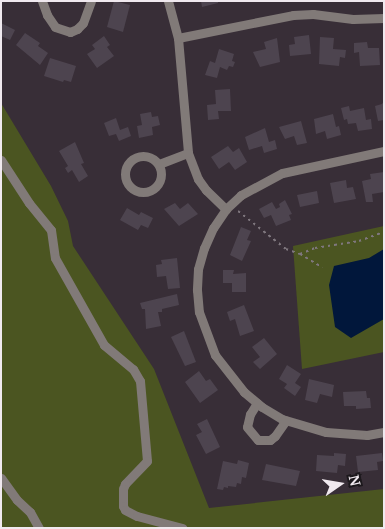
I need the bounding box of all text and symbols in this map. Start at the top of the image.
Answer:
north arrow [315,459,365,509]
text: N [345,473,366,488]

